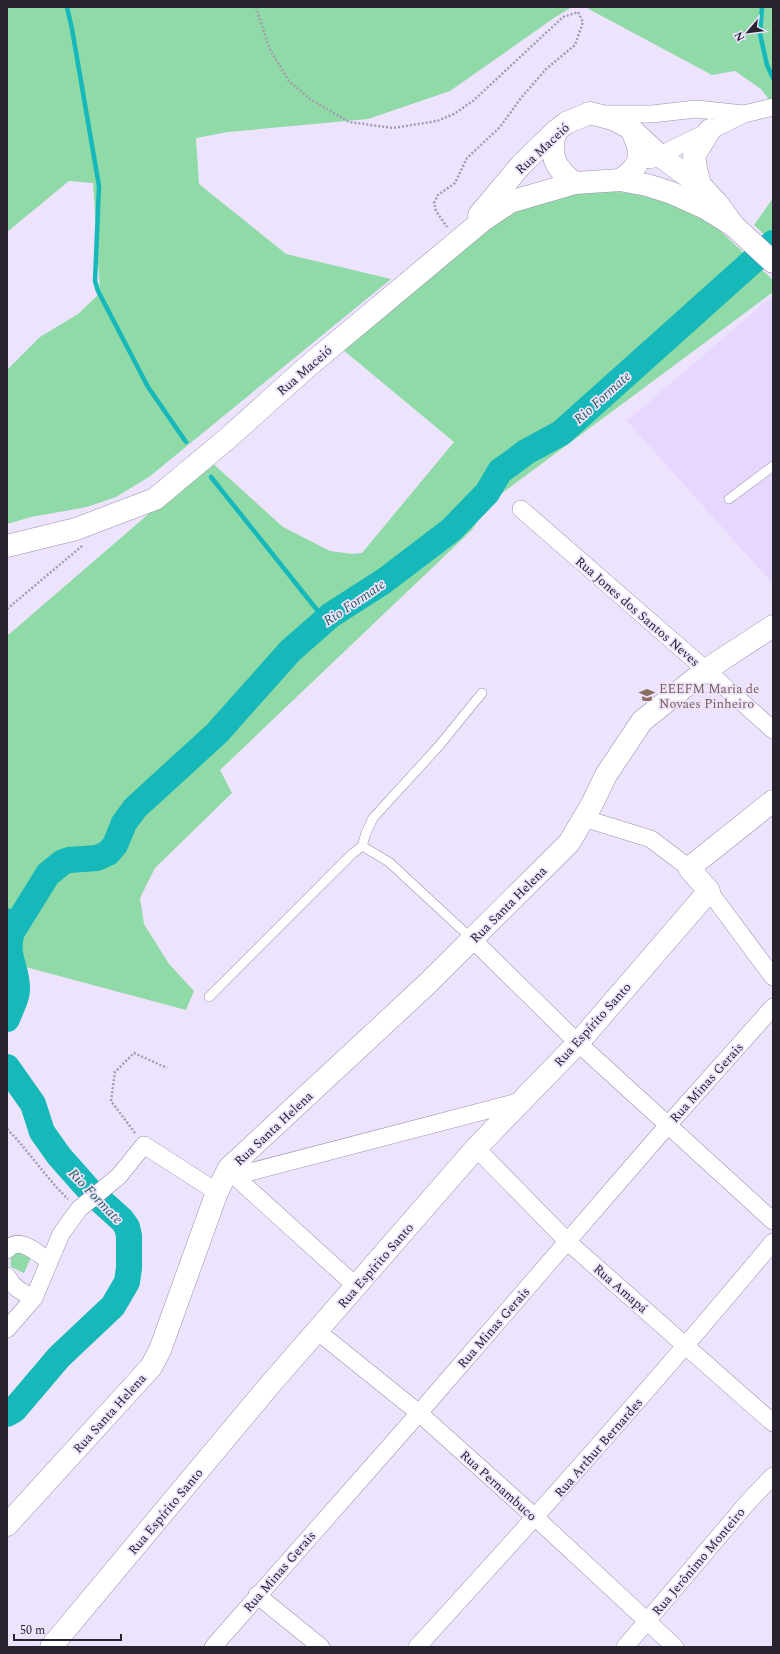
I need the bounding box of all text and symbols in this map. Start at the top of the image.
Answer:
north arrow [728,12,768,52]
text: N [730,28,749,44]
street label: Rua Maceió [511,118,574,179]
street label: Rua Maceió [272,341,337,401]
water label: Rio Formate [569,366,636,429]
street label: Rua Jones dos Santos Neves [571,552,704,672]
water label: Rio Formate [319,574,390,631]
place label: EEEFM Maria de Novaes Pinheiro [659,679,759,714]
school or university icon: EEEFM Maria de Novaes Pinheiro [638,686,656,704]
street label: Rua Santa Helena [466,861,552,948]
street label: Rua Espírito Santo [549,978,636,1071]
street label: Rua Minas Gerais [665,1038,748,1127]
street label: Rua Santa Helena [230,1086,318,1171]
water label: Rio Formate [63,1164,128,1229]
street label: Rua Espírito Santo [333,1218,419,1313]
street label: Rua Amapá [589,1259,652,1319]
street label: Rua Minas Gerais [453,1282,535,1373]
street label: Rua Santa Helena [68,1369,152,1458]
street label: Rua Arthur Bernardes [550,1393,648,1502]
street label: Rua Pernambuco [455,1446,541,1526]
street label: Rua Espírito Santo [123,1464,208,1559]
street label: Rua Jerônimo Monteiro [647,1503,750,1620]
street label: Rua Minas Gerais [239,1526,321,1617]
scale bar [14,1616,121,1642]
text: 50 m [20,1621,45,1640]

